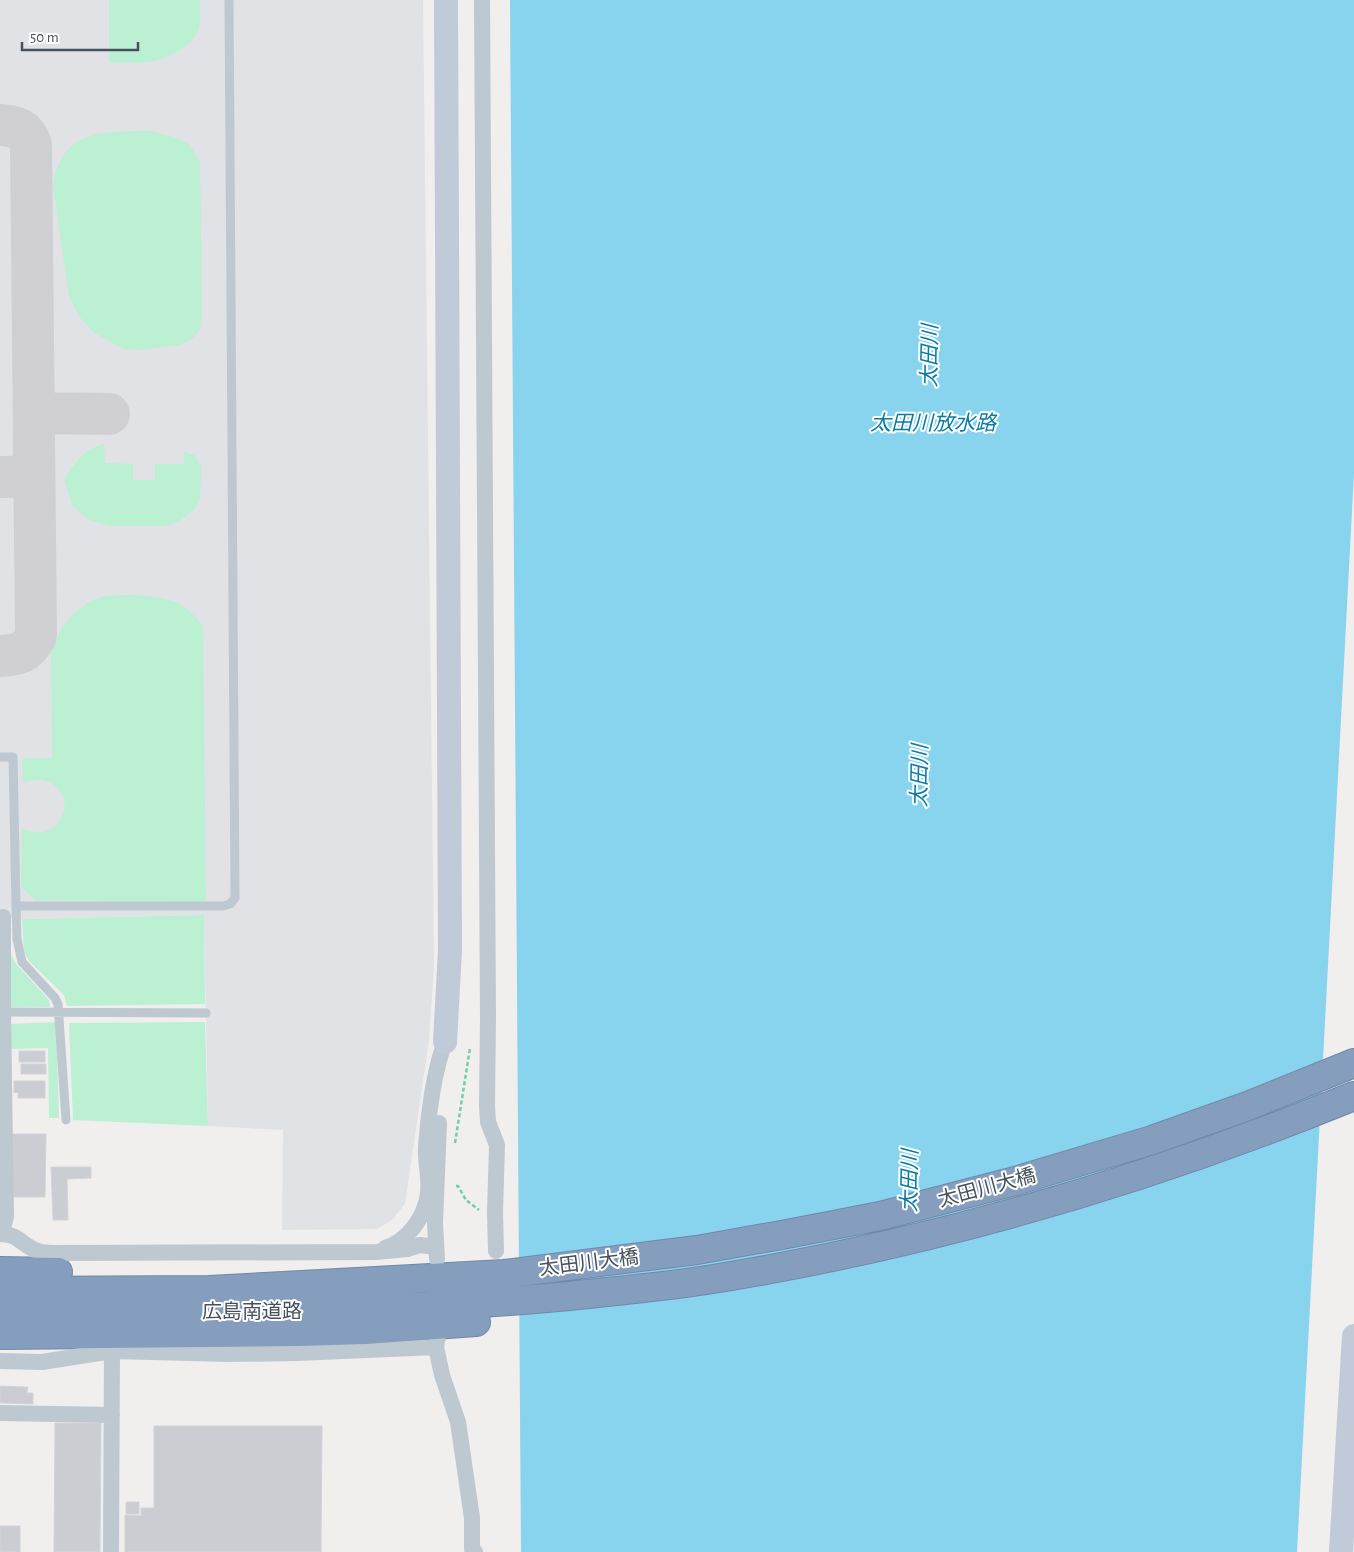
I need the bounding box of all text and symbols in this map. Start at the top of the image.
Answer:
scale bar [22,20,139,52]
text: 50 m [30,30,59,45]
water label: 太田川 [918,322,941,388]
water label: 太田川放水路 [870,412,998,434]
water label: 太田川 [908,742,931,808]
water label: 太田川 [898,1147,921,1213]
street label: 太田川大橋 [936,1164,1038,1211]
street label: 太田川大橋 [538,1246,640,1279]
street label: 広島南道路 [202,1301,302,1322]

